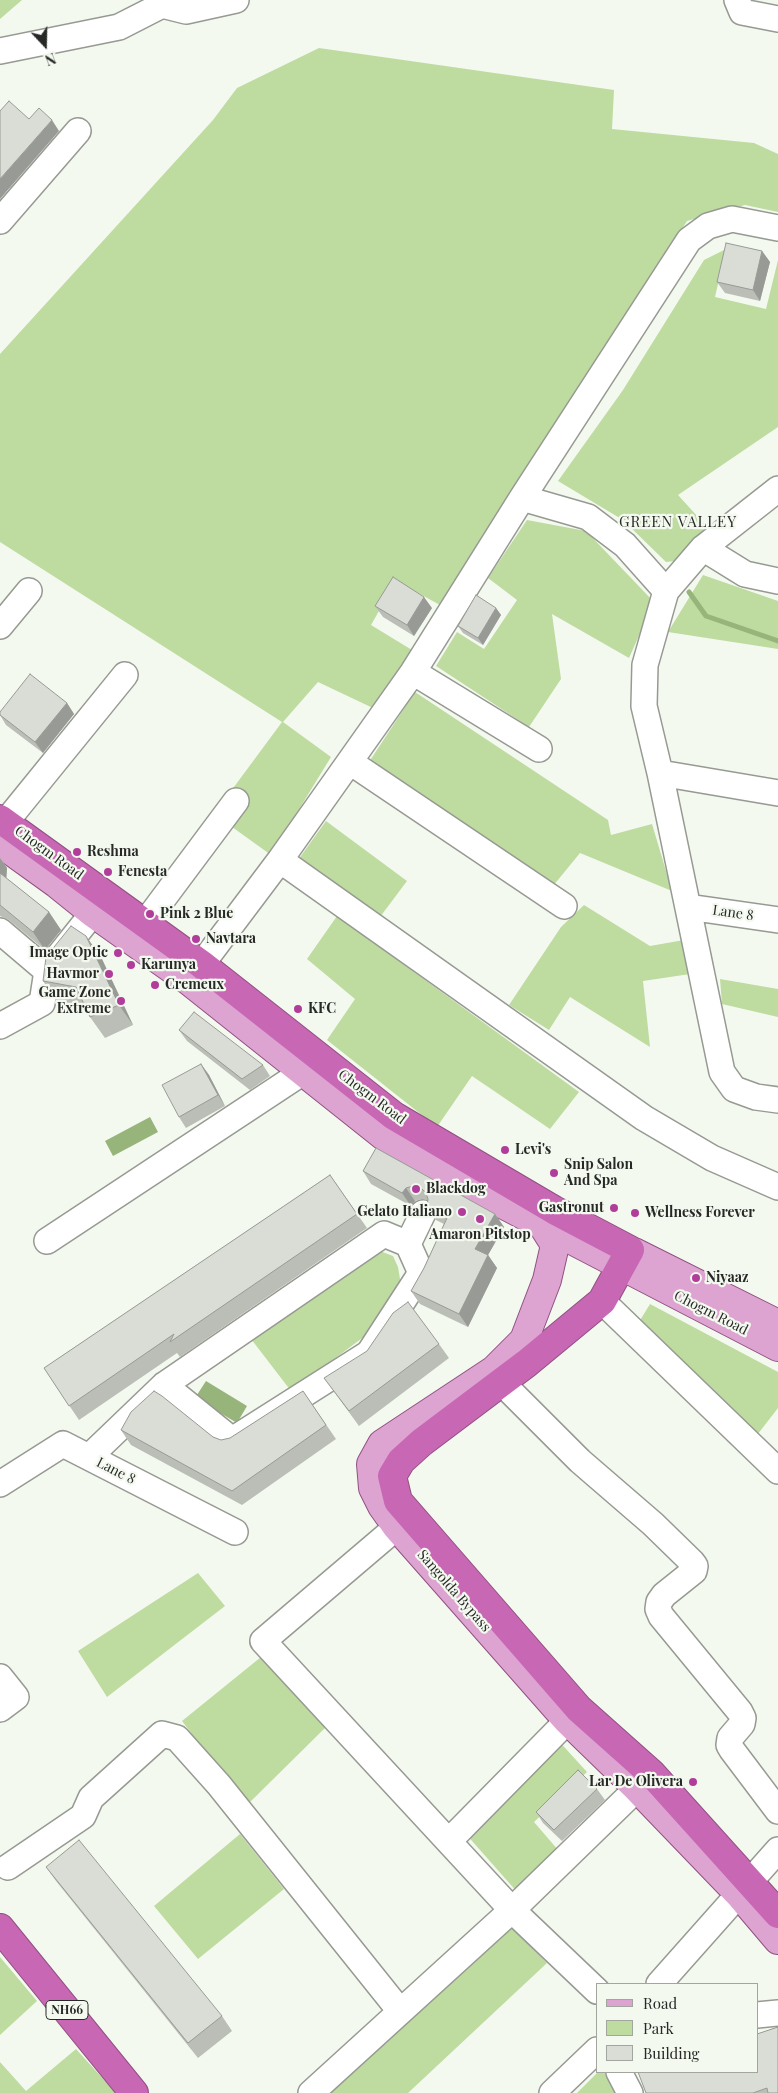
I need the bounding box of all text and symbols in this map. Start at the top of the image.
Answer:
north arrow [20,20,70,70]
text: N [42,49,59,70]
district label: GREEN VALLEY [617,513,739,531]
street label: Chogm Road [11,822,87,884]
place label: Reshma [87,844,139,860]
marker: Reshma [71,846,83,858]
place label: Fenesta [118,864,167,880]
marker: Fenesta [102,866,114,878]
street label: Lane 8 [711,902,755,924]
place label: Pink 2 Blue [160,906,233,922]
marker: Pink 2 Blue [144,908,156,920]
place label: Navtara [206,931,256,947]
marker: Navtara [190,933,202,945]
place label: Image Optic [29,945,108,961]
marker: Image Optic [112,947,124,959]
place label: Karunya [141,957,196,973]
marker: Karunya [125,959,137,971]
place label: Havmor [47,966,99,982]
marker: Havmor [103,968,115,980]
place label: Cremeux [165,977,224,993]
marker: Cremeux [149,979,161,991]
place label: Game Zone Extreme [39,985,111,1018]
marker: Game Zone Extreme [115,995,127,1007]
place label: KFC [308,1001,336,1017]
marker: KFC [292,1003,304,1015]
street label: Chogm Road [335,1066,409,1128]
place label: Levi's [515,1142,551,1158]
marker: Levi's [499,1144,511,1156]
place label: Snip Salon And Spa [564,1157,633,1190]
marker: Snip Salon And Spa [548,1167,560,1179]
place label: Blackdog [426,1181,486,1197]
marker: Blackdog [410,1183,422,1195]
place label: Gastronut [539,1200,604,1216]
marker: Gastronut [608,1202,620,1214]
place label: Gelato Italiano [357,1204,452,1220]
place label: Wellness Forever [645,1205,755,1221]
marker: Gelato Italiano [456,1206,468,1218]
marker: Wellness Forever [629,1207,641,1219]
marker: Amaron Pitstop [474,1213,486,1225]
place label: Amaron Pitstop [429,1227,531,1243]
place label: Niyaaz [706,1270,749,1286]
marker: Niyaaz [690,1272,702,1284]
street label: Chogm Road [671,1287,751,1339]
street label: Lane 8 [94,1454,138,1488]
street label: Sangolda Bypass [414,1547,494,1635]
place label: Lar De Olivera [589,1774,683,1790]
marker: Lar De Olivera [687,1776,699,1788]
legend [596,1983,758,2073]
text: Road [643,1993,677,2013]
road number: NH66 [46,2000,88,2020]
text: Park [643,2018,674,2038]
text: Building [643,2043,699,2063]

